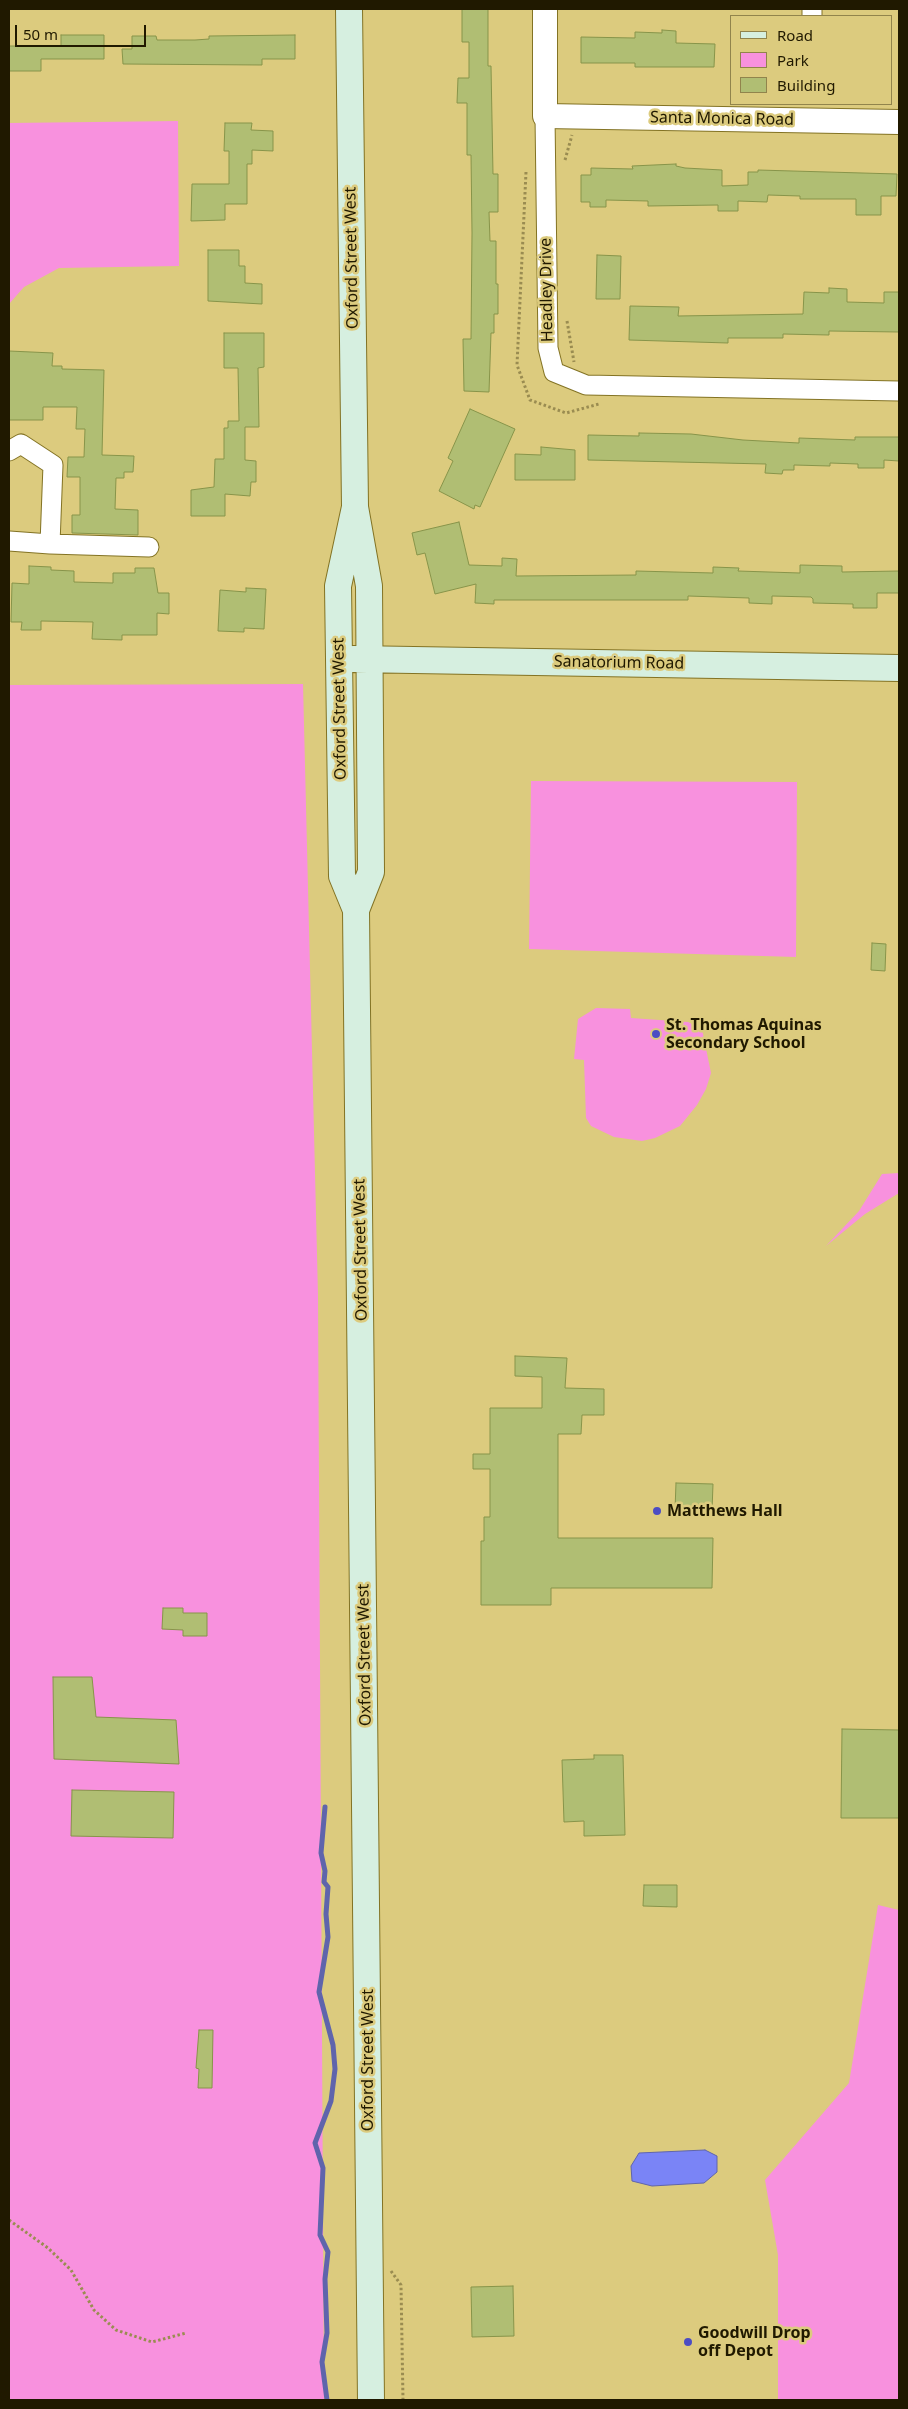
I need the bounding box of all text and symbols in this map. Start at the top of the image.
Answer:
scale bar [18,15,149,47]
legend [730,15,893,105]
text: 50 m [23,24,58,44]
text: Road [777,25,813,45]
text: Park [777,50,809,70]
text: Building [777,75,835,95]
street label: Santa Monica Road [650,108,794,130]
street label: Oxford Street West [341,187,363,329]
street label: Headley Drive [536,238,558,342]
street label: Oxford Street West [329,638,351,780]
street label: Sanatorium Road [554,652,684,674]
place label: St. Thomas Aquinas Secondary School [666,1015,822,1053]
marker: St. Thomas Aquinas Secondary School [650,1028,662,1040]
street label: Oxford Street West [350,1179,372,1321]
place label: Matthews Hall [667,1501,782,1521]
marker: Matthews Hall [651,1505,663,1517]
street label: Oxford Street West [354,1584,376,1726]
street label: Oxford Street West [358,1989,378,2131]
place label: Goodwill Drop off Depot [698,2323,811,2361]
marker: Goodwill Drop off Depot [682,2336,694,2348]

